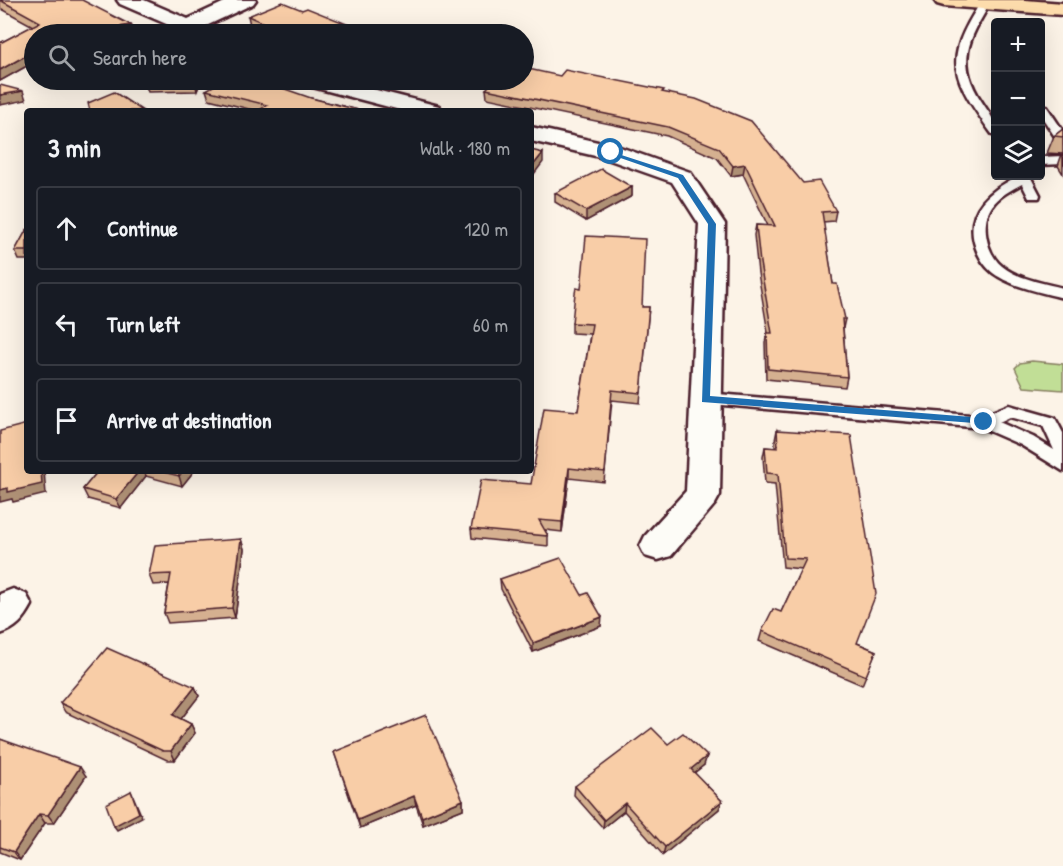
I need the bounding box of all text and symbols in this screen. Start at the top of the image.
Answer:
map controls [991,18,1045,180]
button: + [991,18,1045,72]
search box [24,24,534,90]
icon: search [45,41,78,74]
text: Search here [93,42,187,72]
button: − [991,72,1045,126]
button: layers [991,126,1045,180]
text: 3 min [48,130,101,165]
text: Walk · 180 m [420,134,510,161]
route start [597,138,623,164]
icon: ahead [50,212,83,245]
text: Continue [107,213,178,243]
text: 120 m [464,215,508,242]
icon: left [50,308,83,341]
text: Turn left [107,309,180,339]
text: 60 m [473,311,508,338]
icon: arrive [50,404,83,437]
text: Arrive at destination [107,405,272,435]
route end [970,408,996,434]

